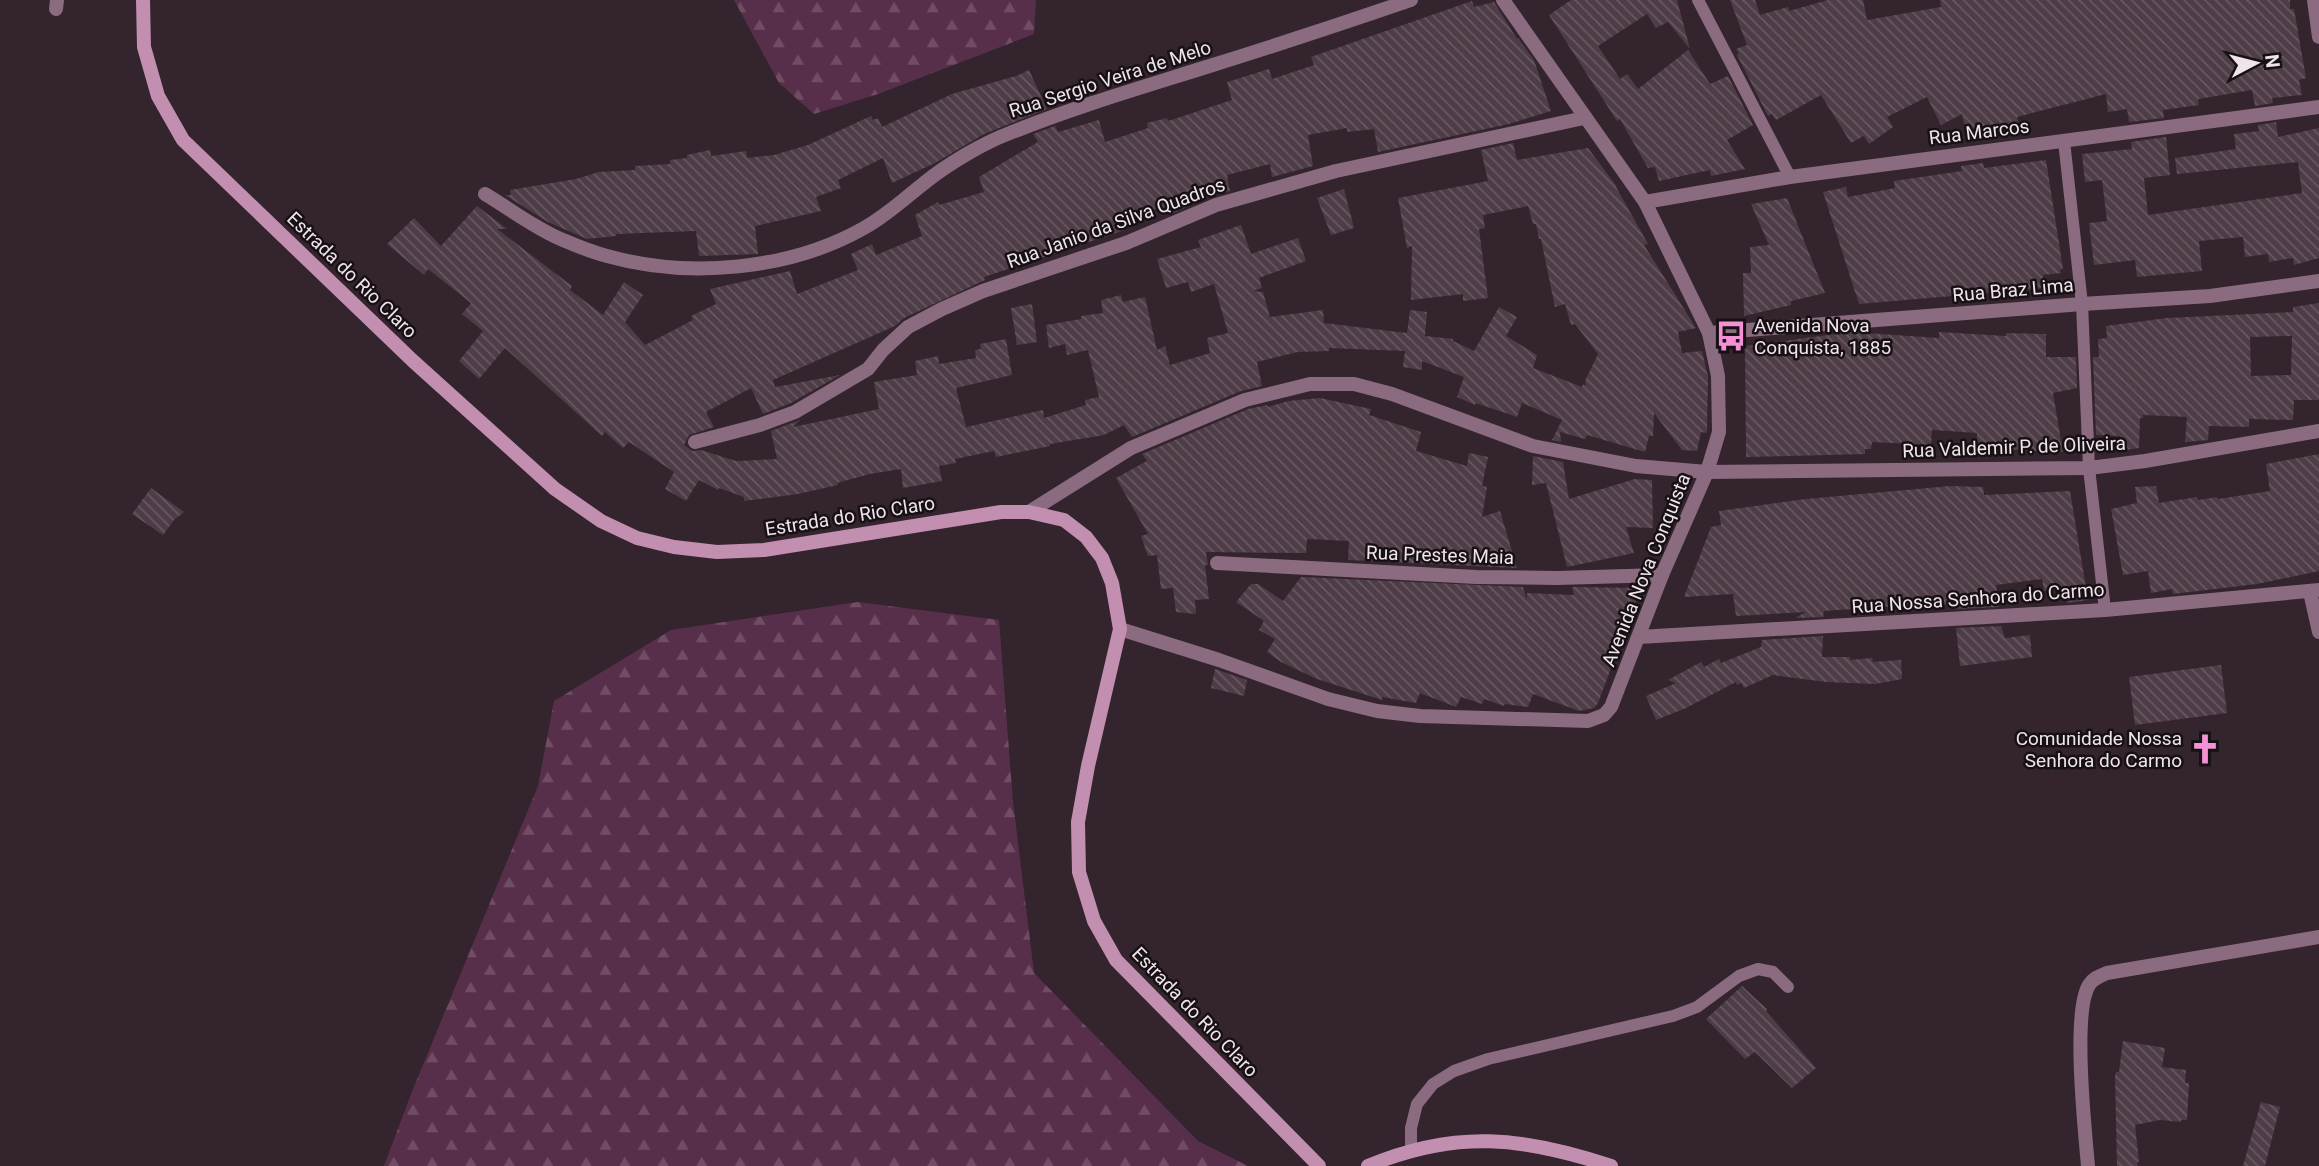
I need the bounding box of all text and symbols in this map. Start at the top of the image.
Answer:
north arrow [2221,28,2291,98]
street label: Rua Sergio Veira de Melo [1006,35,1214,123]
text: N [2260,53,2285,69]
street label: Rua Marcos [1927,114,2031,150]
street label: Rua Janio da Silva Quadros [1004,173,1228,273]
street label: Estrada do Rio Claro [282,207,422,343]
street label: Rua Braz Lima [1951,273,2075,307]
place label: Avenida Nova Conquista, 1885 [1754,314,1891,359]
bus stop icon: Avenida Nova Conquista, 1885 [1714,319,1748,353]
street label: Rua Valdemir P. de Oliveira [1902,432,2126,462]
street label: Avenida Nova Conquista [1597,470,1695,670]
street label: Estrada do Rio Claro [763,491,937,541]
street label: Rua Prestes Maia [1366,541,1514,569]
street label: Rua Nossa Senhora do Carmo [1851,578,2105,618]
place label: Comunidade Nossa Senhora do Carmo [2016,727,2182,772]
church icon: Comunidade Nossa Senhora do Carmo [2188,732,2222,766]
street label: Estrada do Rio Claro [1127,942,1263,1082]

